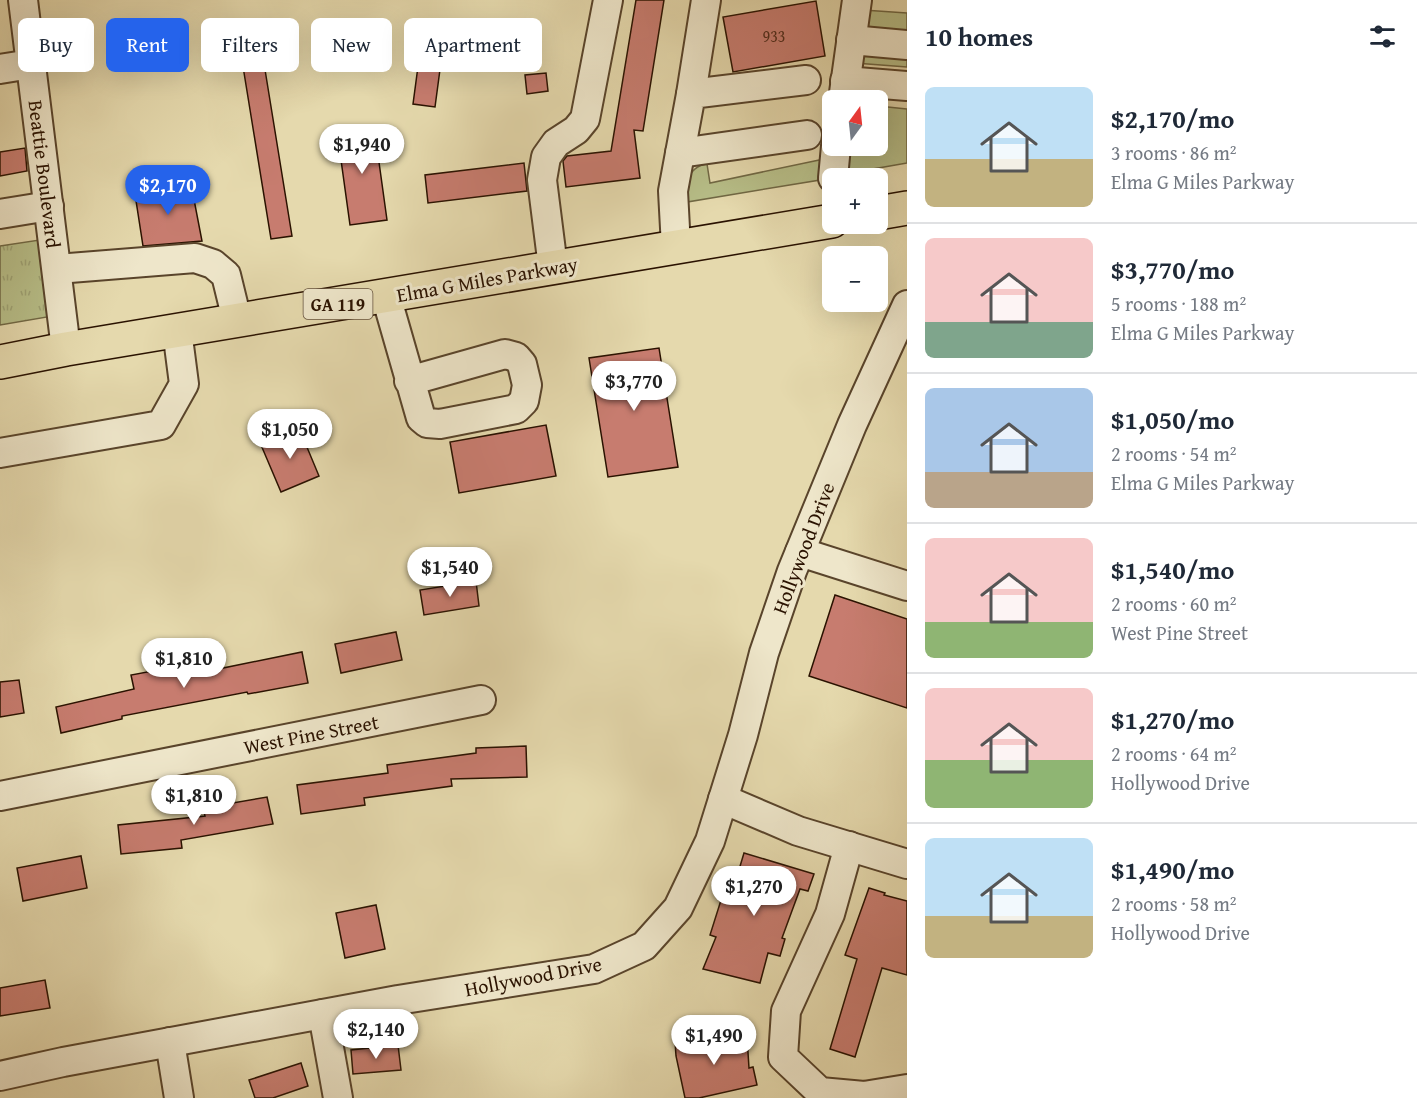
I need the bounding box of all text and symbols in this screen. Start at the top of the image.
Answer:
text: 10 homes [925,17,1033,56]
chip: Buy [18,18,94,72]
chip: Rent [106,18,189,72]
chip: Filters [201,18,299,72]
chip: New [311,18,392,72]
chip: Apartment [404,18,542,72]
icon: filters [1366,20,1399,53]
house number: 933 [762,24,786,48]
north arrow [822,90,888,156]
map controls [822,90,888,312]
street label: Beattie Boulevard [22,98,68,250]
text: $2,170/mo [1111,99,1234,138]
icon: home [973,111,1045,183]
pin: $1,940 [313,124,411,175]
text: $1,940 [333,129,391,158]
text: 3 rooms · 86 m² [1111,138,1237,167]
pin: $2,170 [119,165,217,216]
text: Elma G Miles Parkway [1111,167,1294,196]
button: + [822,168,888,234]
text: $2,170 [139,170,197,199]
button: − [822,246,888,312]
street label: Elma G Miles Parkway [394,249,580,309]
text: $3,770/mo [1111,250,1234,289]
icon: home [973,262,1045,334]
road number: GA 119 [304,289,372,319]
text: 5 rooms · 188 m² [1111,289,1246,318]
text: Elma G Miles Parkway [1111,318,1294,347]
pin: $3,770 [585,361,683,412]
text: $3,770 [605,366,663,395]
text: $1,050/mo [1111,400,1234,439]
pin: $1,050 [241,409,339,460]
icon: home [973,412,1045,484]
text: $1,050 [261,414,319,443]
text: 2 rooms · 54 m² [1111,439,1237,468]
text: Elma G Miles Parkway [1111,468,1294,497]
street label: Hollywood Drive [765,478,841,618]
pin: $1,540 [401,547,499,598]
text: $1,540/mo [1111,550,1234,589]
text: $1,540 [421,552,479,581]
icon: home [973,562,1045,634]
text: 2 rooms · 60 m² [1111,589,1237,618]
text: West Pine Street [1111,618,1248,647]
pin: $1,810 [135,638,233,689]
text: $1,810 [155,643,213,672]
text: $1,270/mo [1111,700,1234,739]
street label: West Pine Street [241,707,381,761]
icon: home [973,712,1045,784]
text: 2 rooms · 64 m² [1111,739,1237,768]
text: Hollywood Drive [1111,768,1250,797]
pin: $1,810 [145,775,243,826]
text: $1,810 [165,780,223,809]
text: $1,490/mo [1111,850,1234,889]
icon: home [973,862,1045,934]
pin: $1,270 [705,866,803,917]
text: $1,270 [725,871,783,900]
text: 2 rooms · 58 m² [1111,889,1237,918]
text: Hollywood Drive [1111,918,1250,947]
street label: Hollywood Drive [462,949,604,1003]
pin: $2,140 [327,1009,425,1060]
text: $2,140 [347,1014,405,1043]
pin: $1,490 [665,1015,763,1066]
text: $1,490 [685,1020,743,1049]

